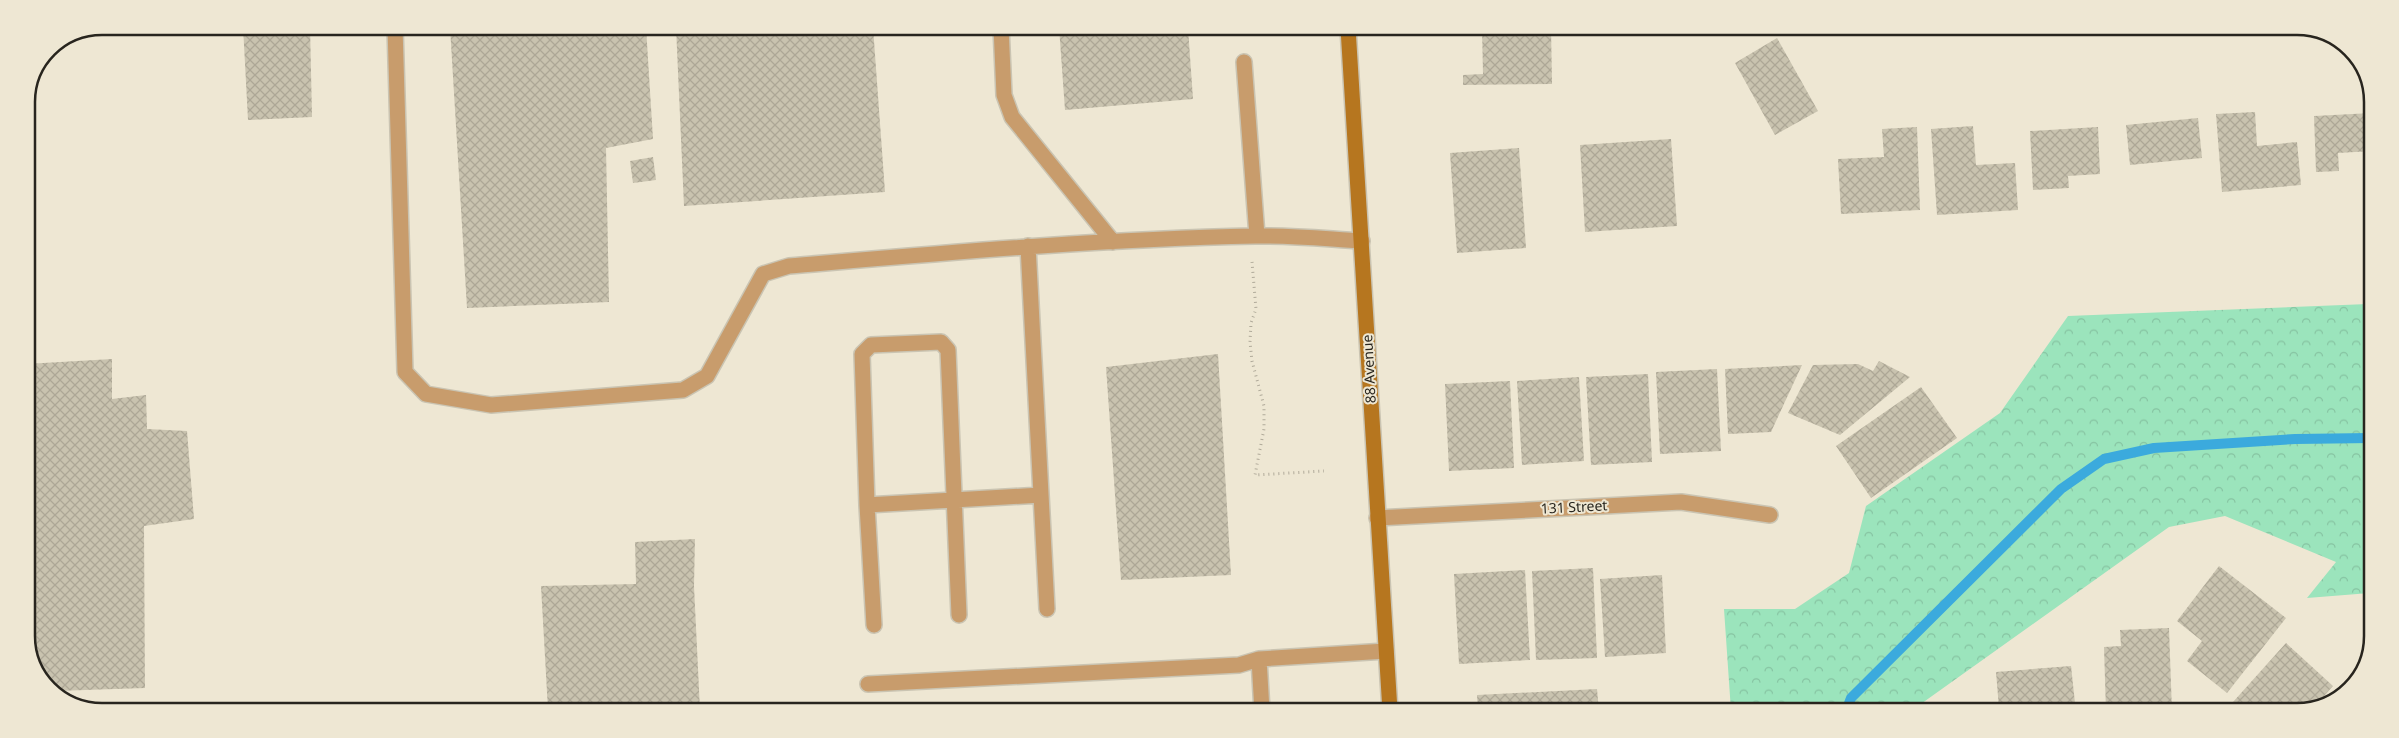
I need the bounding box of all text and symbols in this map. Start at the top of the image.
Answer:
street label: 88 Avenue [1357,334,1380,404]
street label: 131 Street [1540,495,1608,518]

